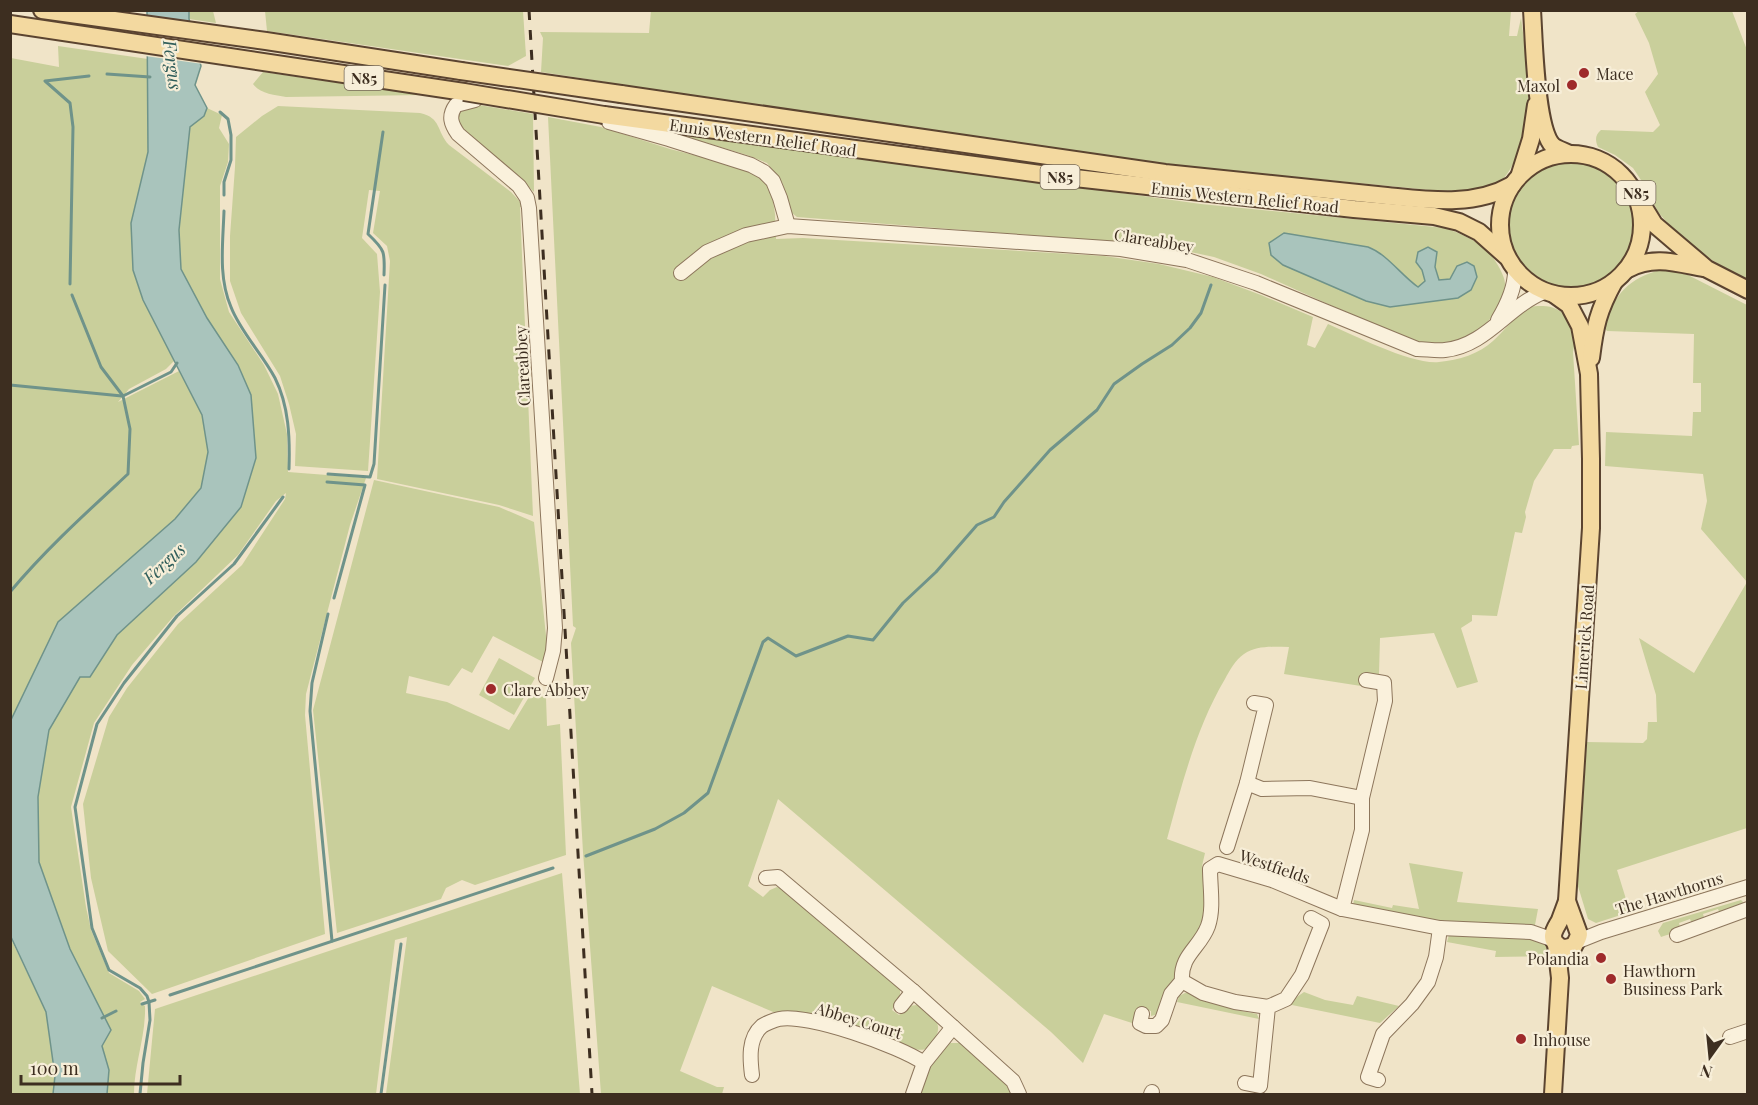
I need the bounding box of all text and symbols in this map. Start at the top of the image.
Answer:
water label: Fergus [158,38,188,91]
place label: Mace [1596,63,1634,84]
road number: N85 [344,66,384,90]
marker: Mace [1577,66,1591,80]
place label: Maxol [1517,75,1560,96]
marker: Maxol [1565,78,1579,92]
street label: Ennis Western Relief Road [668,113,858,161]
road number: N85 [1040,165,1080,189]
street label: Ennis Western Relief Road [1150,177,1340,217]
road number: N85 [1616,181,1656,205]
street label: Clareabbey [1113,223,1195,257]
street label: Clareabbey [509,325,535,407]
water label: Fergus [137,537,191,589]
street label: Limerick Road [1570,584,1598,690]
place label: Clare Abbey [503,679,589,700]
marker: Clare Abbey [484,682,498,696]
street label: Westfields [1236,844,1313,888]
street label: The Hawthorns [1613,867,1725,919]
place label: Polandia [1527,948,1589,969]
marker: Polandia [1594,951,1608,965]
place label: Hawthorn Business Park [1623,960,1723,999]
marker: Hawthorn Business Park [1604,972,1618,986]
street label: Abbey Court [812,997,905,1043]
north arrow [1680,1027,1740,1087]
place label: Inhouse [1533,1029,1591,1050]
marker: Inhouse [1514,1032,1528,1046]
scale bar [21,1048,180,1086]
text: 100 m [30,1056,79,1080]
text: N [1697,1060,1714,1084]

